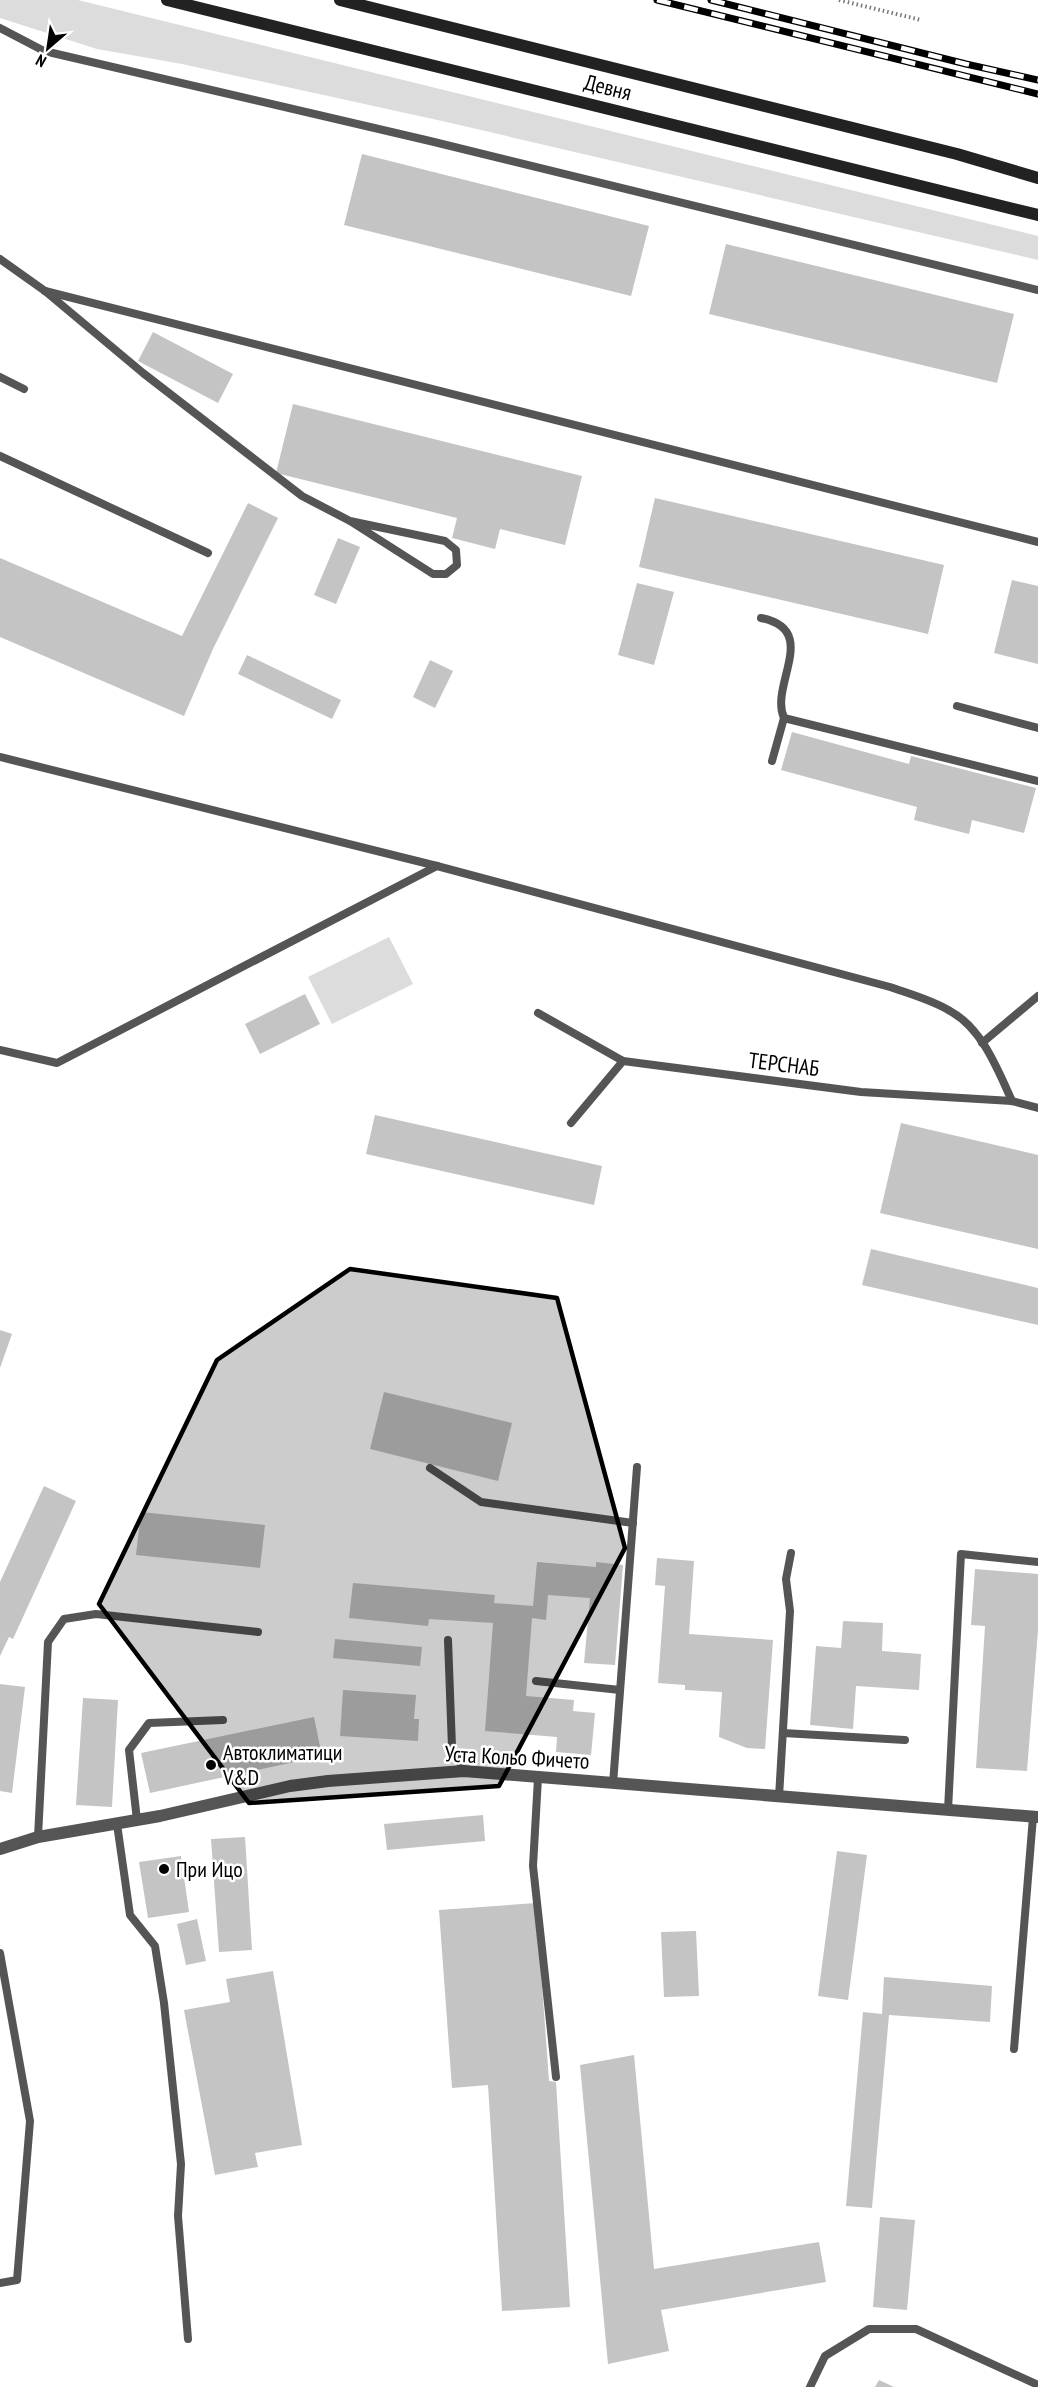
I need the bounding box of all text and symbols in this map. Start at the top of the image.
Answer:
north arrow [18,18,78,78]
text: N [32,50,49,72]
street label: Девня [582,68,634,106]
street label: ТЕРСНАБ [747,1046,821,1082]
place label: Автоклиматици V&D [222,1738,342,1791]
street label: Уста Кольо Фичето [444,1739,590,1775]
marker: Автоклиматици V&D [204,1758,218,1772]
place label: При Ицо [176,1855,243,1883]
marker: При Ицо [157,1862,171,1876]

